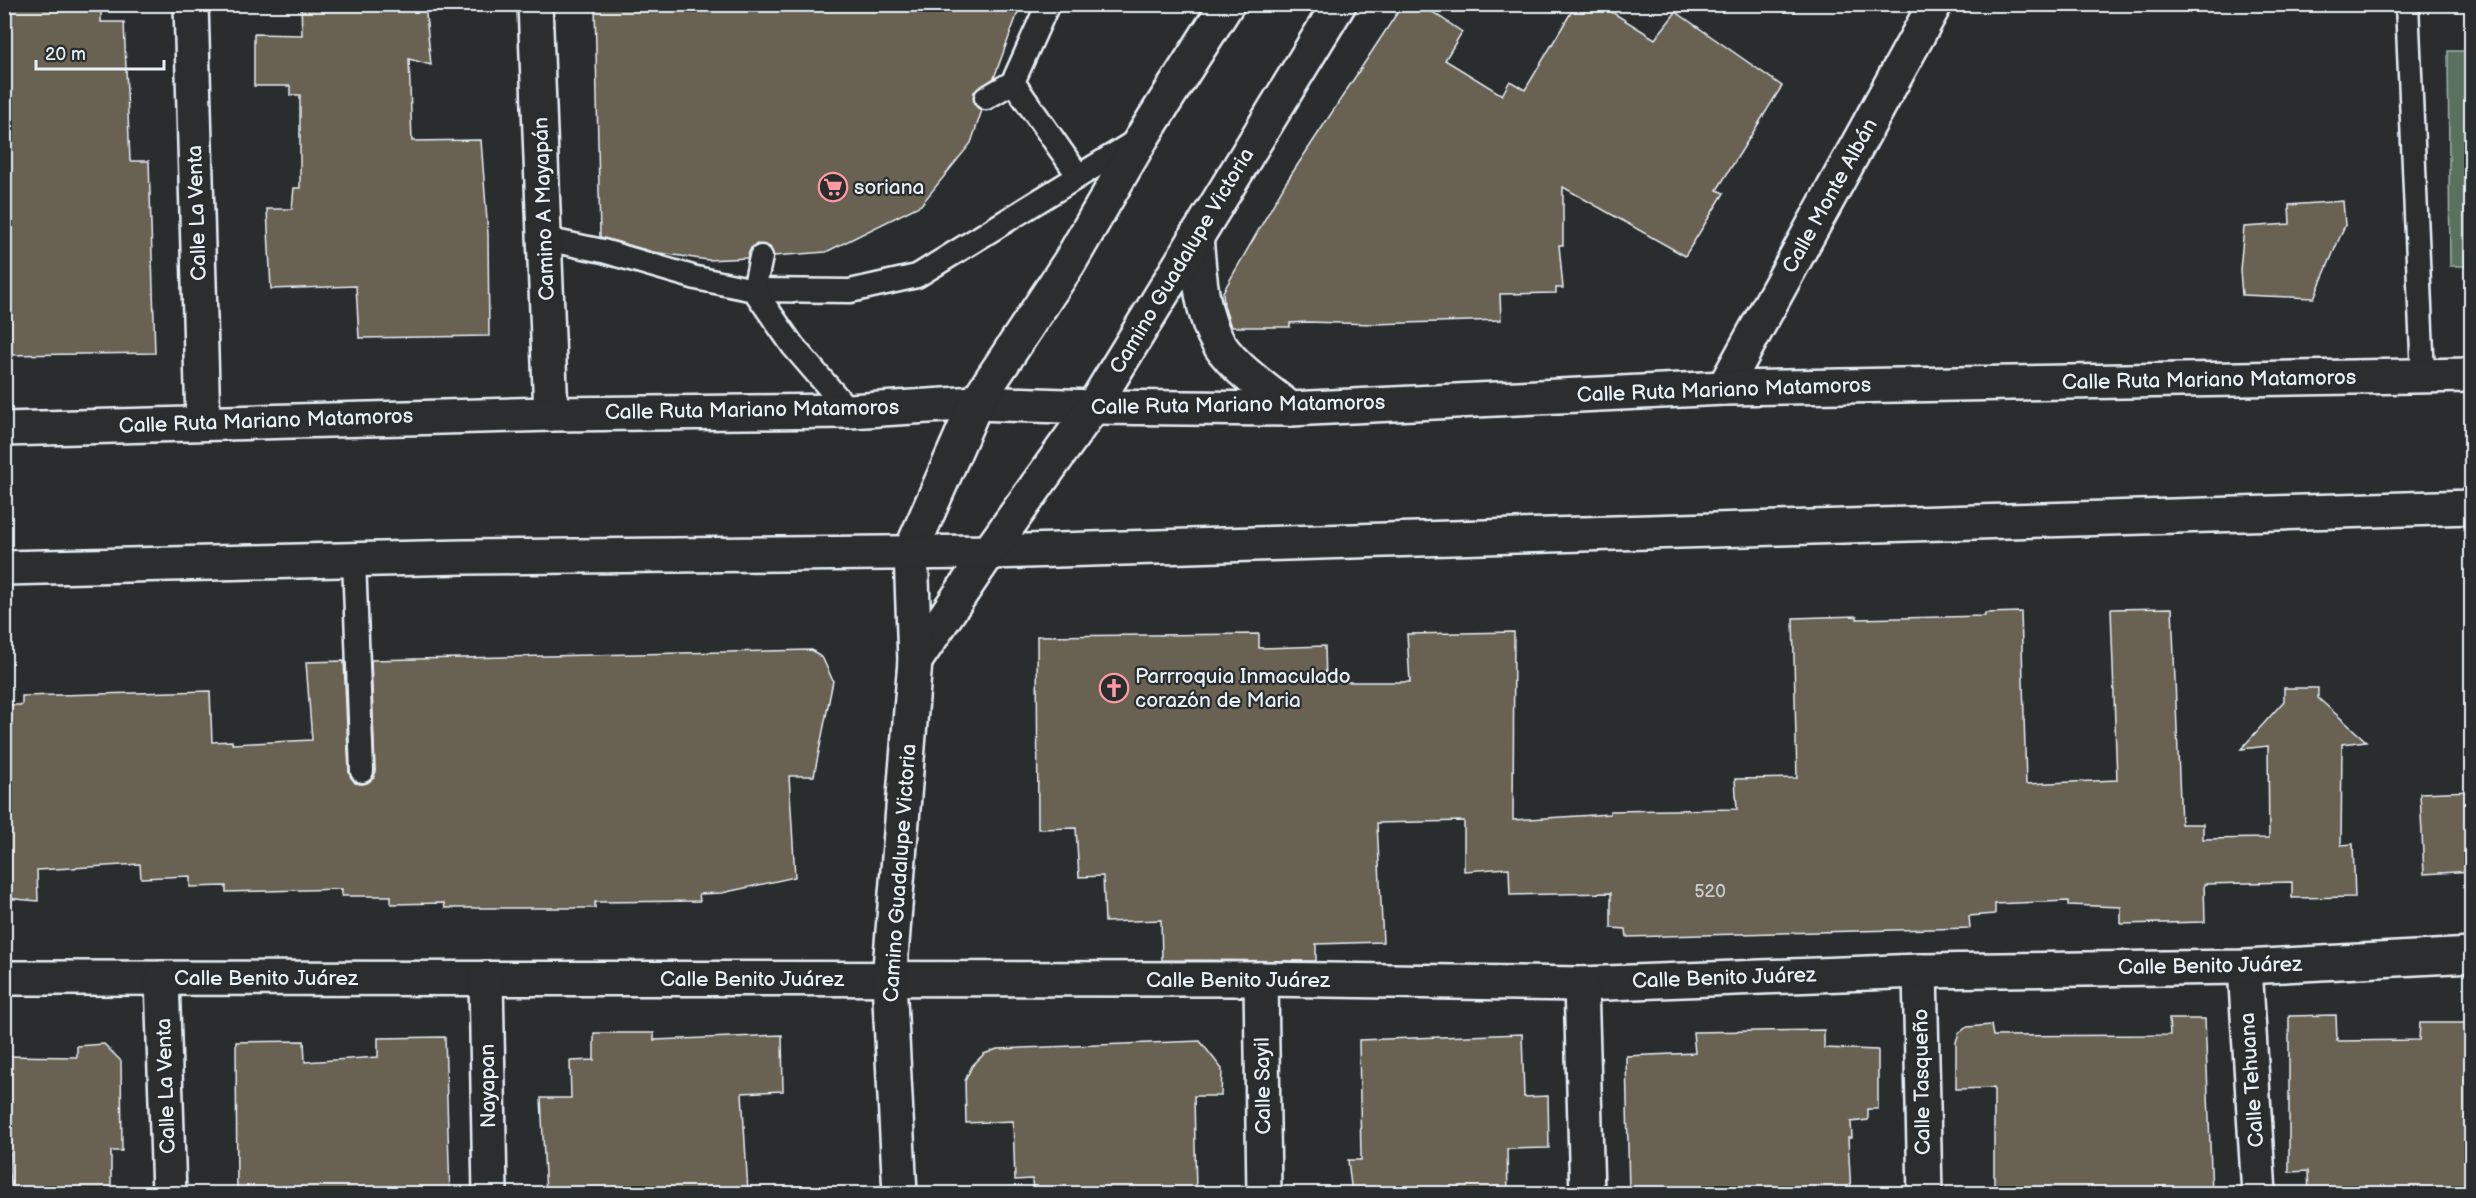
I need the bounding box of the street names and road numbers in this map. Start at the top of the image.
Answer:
street label: Calle Monte Albán [1777,114,1883,278]
street label: Camino A Mayapán [528,117,560,301]
street label: Camino Guadalupe Victoria [1105,144,1259,378]
street label: Calle La Venta [182,145,212,281]
street label: Calle Ruta Mariano Matamoros [2062,365,2356,395]
street label: Calle Ruta Mariano Matamoros [1576,372,1872,408]
street label: Calle Ruta Mariano Matamoros [1091,390,1385,420]
street label: Calle Ruta Mariano Matamoros [605,395,899,425]
street label: Calle Ruta Mariano Matamoros [118,403,414,439]
street label: Camino Guadalupe Victoria [878,743,922,1003]
street label: Calle Benito Juárez [2118,952,2303,980]
street label: Calle Benito Juárez [1632,962,1817,994]
street label: Calle Benito Juárez [174,966,359,991]
street label: Calle Benito Juárez [660,967,845,992]
street label: Calle Benito Juárez [1146,968,1331,993]
street label: Calle Tasqueño [1908,1009,1936,1155]
street label: Calle Tehuana [2235,1012,2269,1148]
street label: Calle La Venta [151,1018,181,1154]
street label: Calle Sayil [1250,1037,1276,1135]
street label: Nayapan [475,1044,501,1128]

